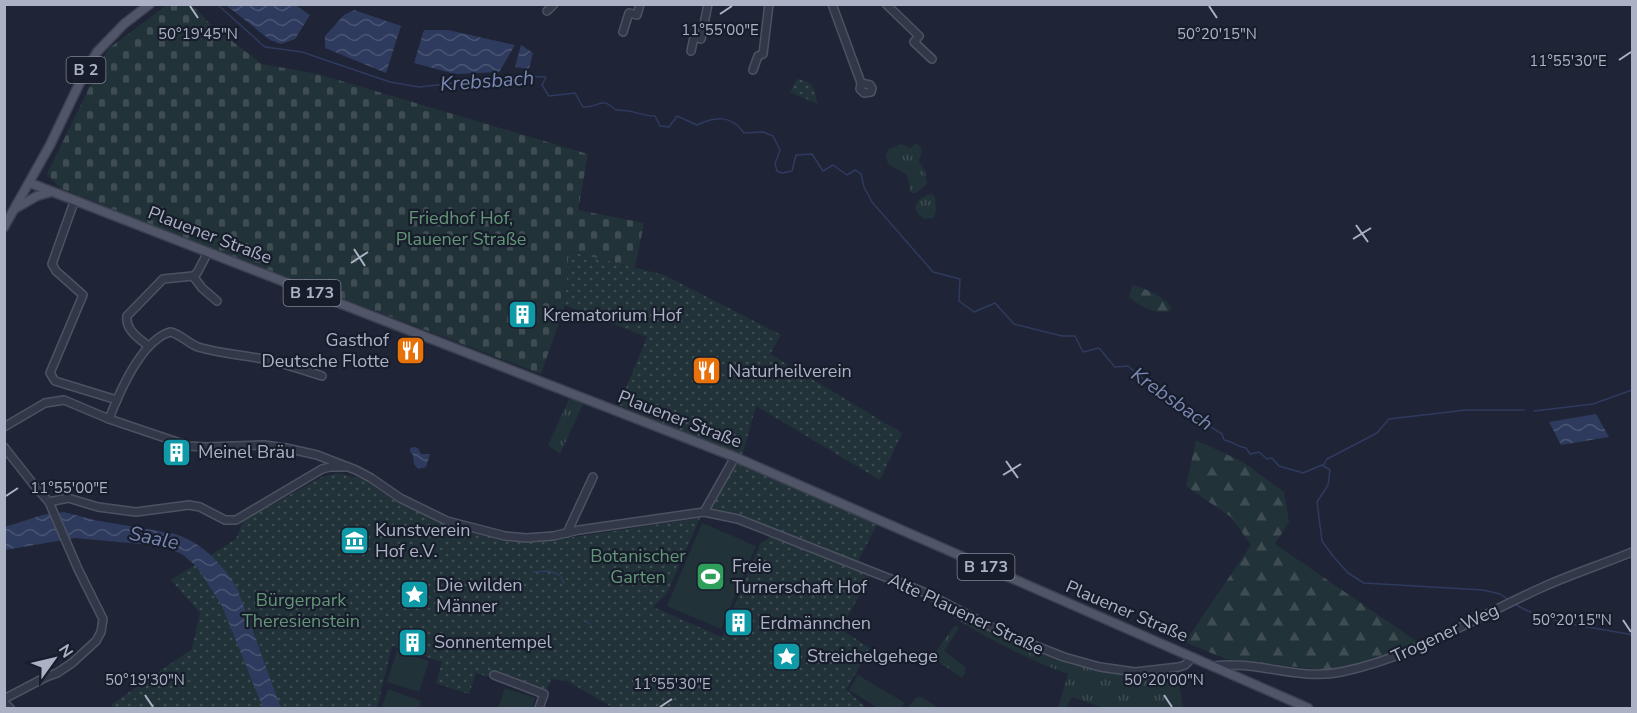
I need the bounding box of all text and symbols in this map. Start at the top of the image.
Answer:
text: 11°55'00"E [681,20,759,40]
text: 50°19'45"N [158,24,238,44]
text: 50°20'15"N [1177,24,1257,44]
text: 11°55'30"E [1529,51,1607,71]
road number: B 2 [66,57,106,83]
water label: Krebsbach [439,64,535,98]
street label: Plauener Straße [145,200,275,270]
park label: Friedhof Hof, Plauener Straße [396,206,526,251]
road number: B 173 [284,280,340,306]
building icon: Krematorium Hof [506,299,538,331]
place label: Krematorium Hof [543,303,683,327]
place label: Gasthof Deutsche Flotte [261,328,390,373]
restaurant icon: Gasthof Deutsche Flotte [394,334,426,366]
restaurant icon: Naturheilverein [691,355,723,387]
place label: Naturheilverein [728,359,852,383]
water label: Krebsbach [1126,361,1218,437]
street label: Plauener Straße [615,384,745,454]
building icon: Meinel Bräu [161,436,193,468]
place label: Meinel Bräu [198,440,295,464]
text: 11°55'00"E [30,478,108,498]
place label: Kunstverein Hof e.V. [375,518,470,563]
water label: Saale [127,520,182,556]
museum icon: Kunstverein Hof e.V. [338,524,370,556]
park label: Botanischer Garten [590,544,686,589]
place label: Freie Turnerschaft Hof [732,554,868,599]
road number: B 173 [958,554,1014,580]
sports icon: Freie Turnerschaft Hof [695,560,727,592]
street label: Alte Plauener Straße [884,567,1048,661]
place label: Die wilden Männer [436,573,523,618]
street label: Plauener Straße [1062,574,1192,648]
place icon: Die wilden Männer [399,579,431,611]
park label: Bürgerpark Theresienstein [242,588,360,633]
street label: Trogener Weg [1388,598,1502,668]
building icon: Erdmännchen [723,607,755,639]
text: 50°20'15"N [1532,610,1612,630]
place label: Erdmännchen [760,611,871,635]
building icon: Sonnentempel [397,626,429,658]
north arrow [24,629,84,689]
place label: Sonnentempel [434,630,553,654]
text: N [53,640,78,662]
place icon: Streichelgehege [770,640,802,672]
place label: Streichelgehege [807,644,938,668]
text: 50°19'30"N [105,670,185,690]
text: 50°20'00"N [1124,670,1204,690]
text: 11°55'30"E [633,674,711,694]

